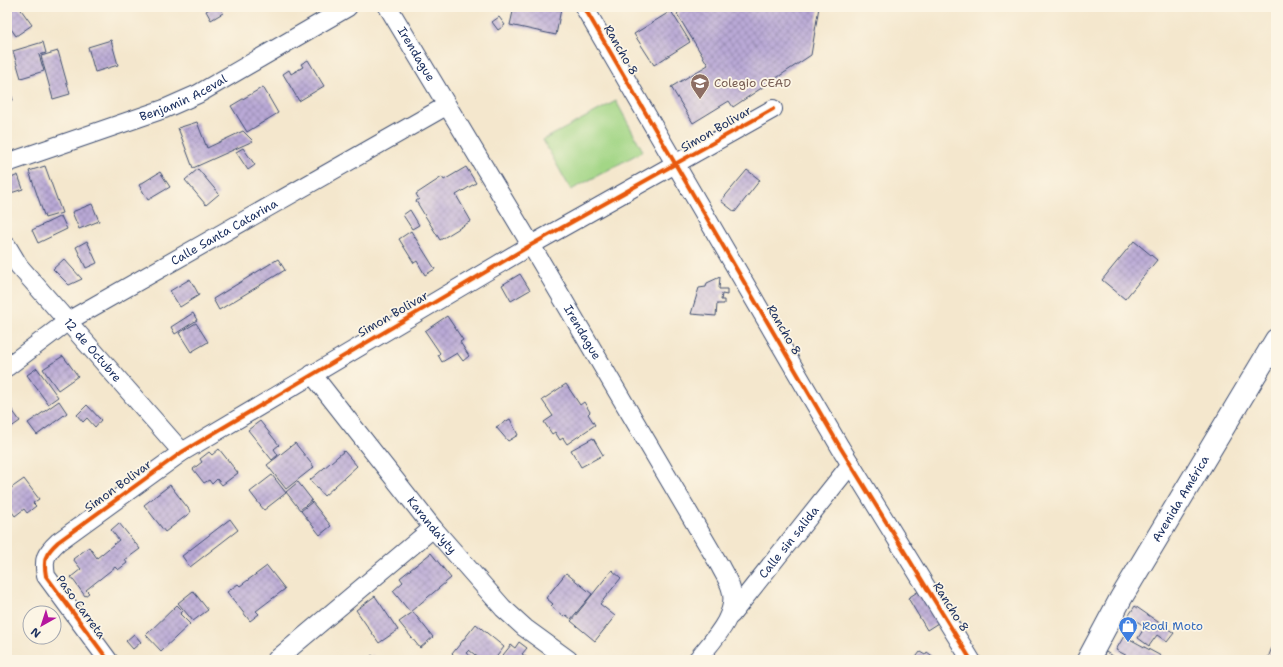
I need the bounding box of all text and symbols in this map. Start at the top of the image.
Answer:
street label: Rancho 8 [600,22,642,78]
street label: Irendague [394,24,439,85]
street label: Benjamin Aceval [137,71,230,125]
school or university icon: Colegio CEAD [689,72,711,100]
place label: Colegio CEAD [714,75,791,91]
street label: Simon Bolivar [678,102,755,156]
street label: Calle Santa Catarina [168,195,281,269]
street label: Simon Bolivar [355,287,432,341]
street label: Irendague [560,302,605,363]
street label: Rancho 8 [763,302,805,358]
street label: 12 de Octubre [60,315,125,386]
street label: Avenida América [1148,452,1213,545]
street label: Simon Bolivar [81,456,155,516]
street label: Karanda'yty [403,493,460,557]
street label: Calle sin salida [755,502,823,582]
street label: Paso Carreta [53,572,110,642]
street label: Rancho 8 [929,579,973,635]
north arrow [22,605,62,645]
shop icon: Rodi Moto [1117,615,1139,643]
place label: Rodi Moto [1142,618,1203,634]
text: N [28,624,44,641]

